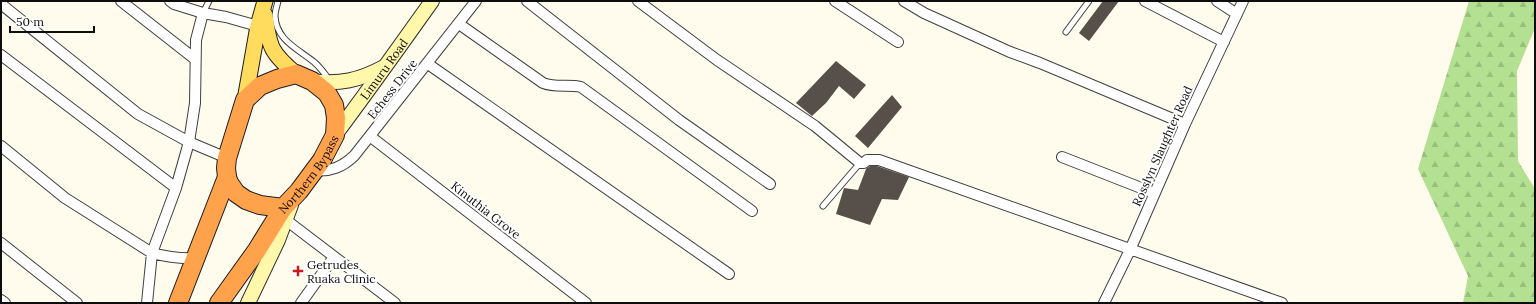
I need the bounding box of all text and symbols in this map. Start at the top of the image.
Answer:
scale bar [10,8,94,34]
text: 50 m [16,14,44,29]
street label: Limuru Road [356,35,410,102]
street label: Echess Drive [364,56,420,122]
street label: Rosslyn Slaughter Road [1129,83,1195,209]
street label: Northern Bypass [275,132,341,216]
street label: Kinuthia Grove [448,178,524,242]
place label: Getrudes Ruaka Clinic [307,257,376,286]
marker: Getrudes Ruaka Clinic [292,265,304,277]

